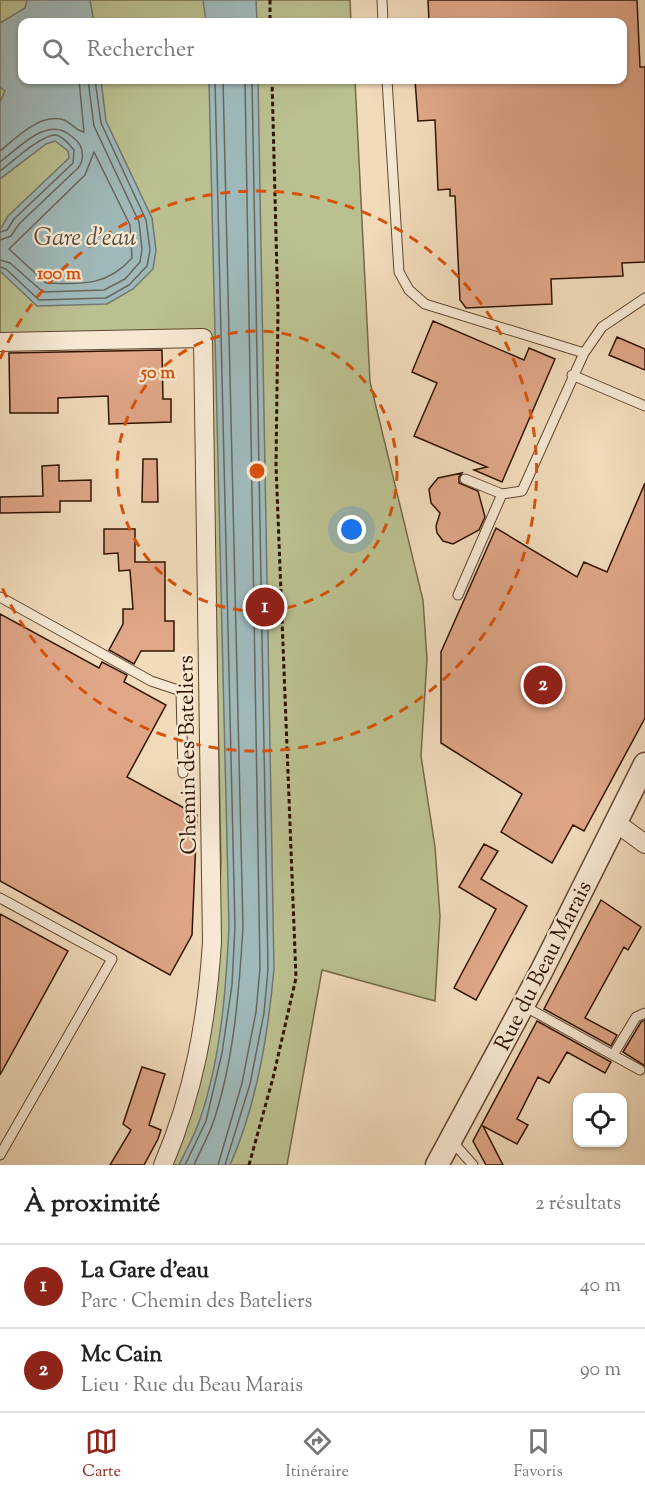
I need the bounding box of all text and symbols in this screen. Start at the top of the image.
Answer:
search box [18,18,627,84]
icon: search [39,35,72,68]
text: Rechercher [87,35,194,67]
water label: Gare d'eau [34,222,137,256]
text: 100 m [37,262,81,288]
text: 50 m [139,361,175,387]
centre of rings [247,461,267,481]
your location [337,515,366,544]
pin: 1 [246,584,284,630]
street label: Chemin des Bateliers [171,655,207,855]
pin: 2 [524,662,562,708]
street label: Rue du Beau Marais [488,876,601,1057]
map controls [573,1093,627,1147]
button: locate [573,1093,627,1147]
text: À proximité [24,1186,160,1223]
text: 2 résultats [535,1190,621,1219]
text: La Gare d'eau [81,1256,209,1288]
text: 1 [40,1272,47,1301]
text: 40 m [580,1272,621,1301]
text: Parc · Chemin des Bateliers [81,1288,312,1317]
text: Mc Cain [81,1340,162,1372]
text: 2 [39,1356,48,1385]
text: 90 m [580,1356,621,1385]
text: Lieu · Rue du Beau Marais [81,1372,303,1401]
tab: Carte [82,1425,121,1484]
tab: Itinéraire [286,1425,349,1484]
tab: Favoris [513,1425,563,1484]

